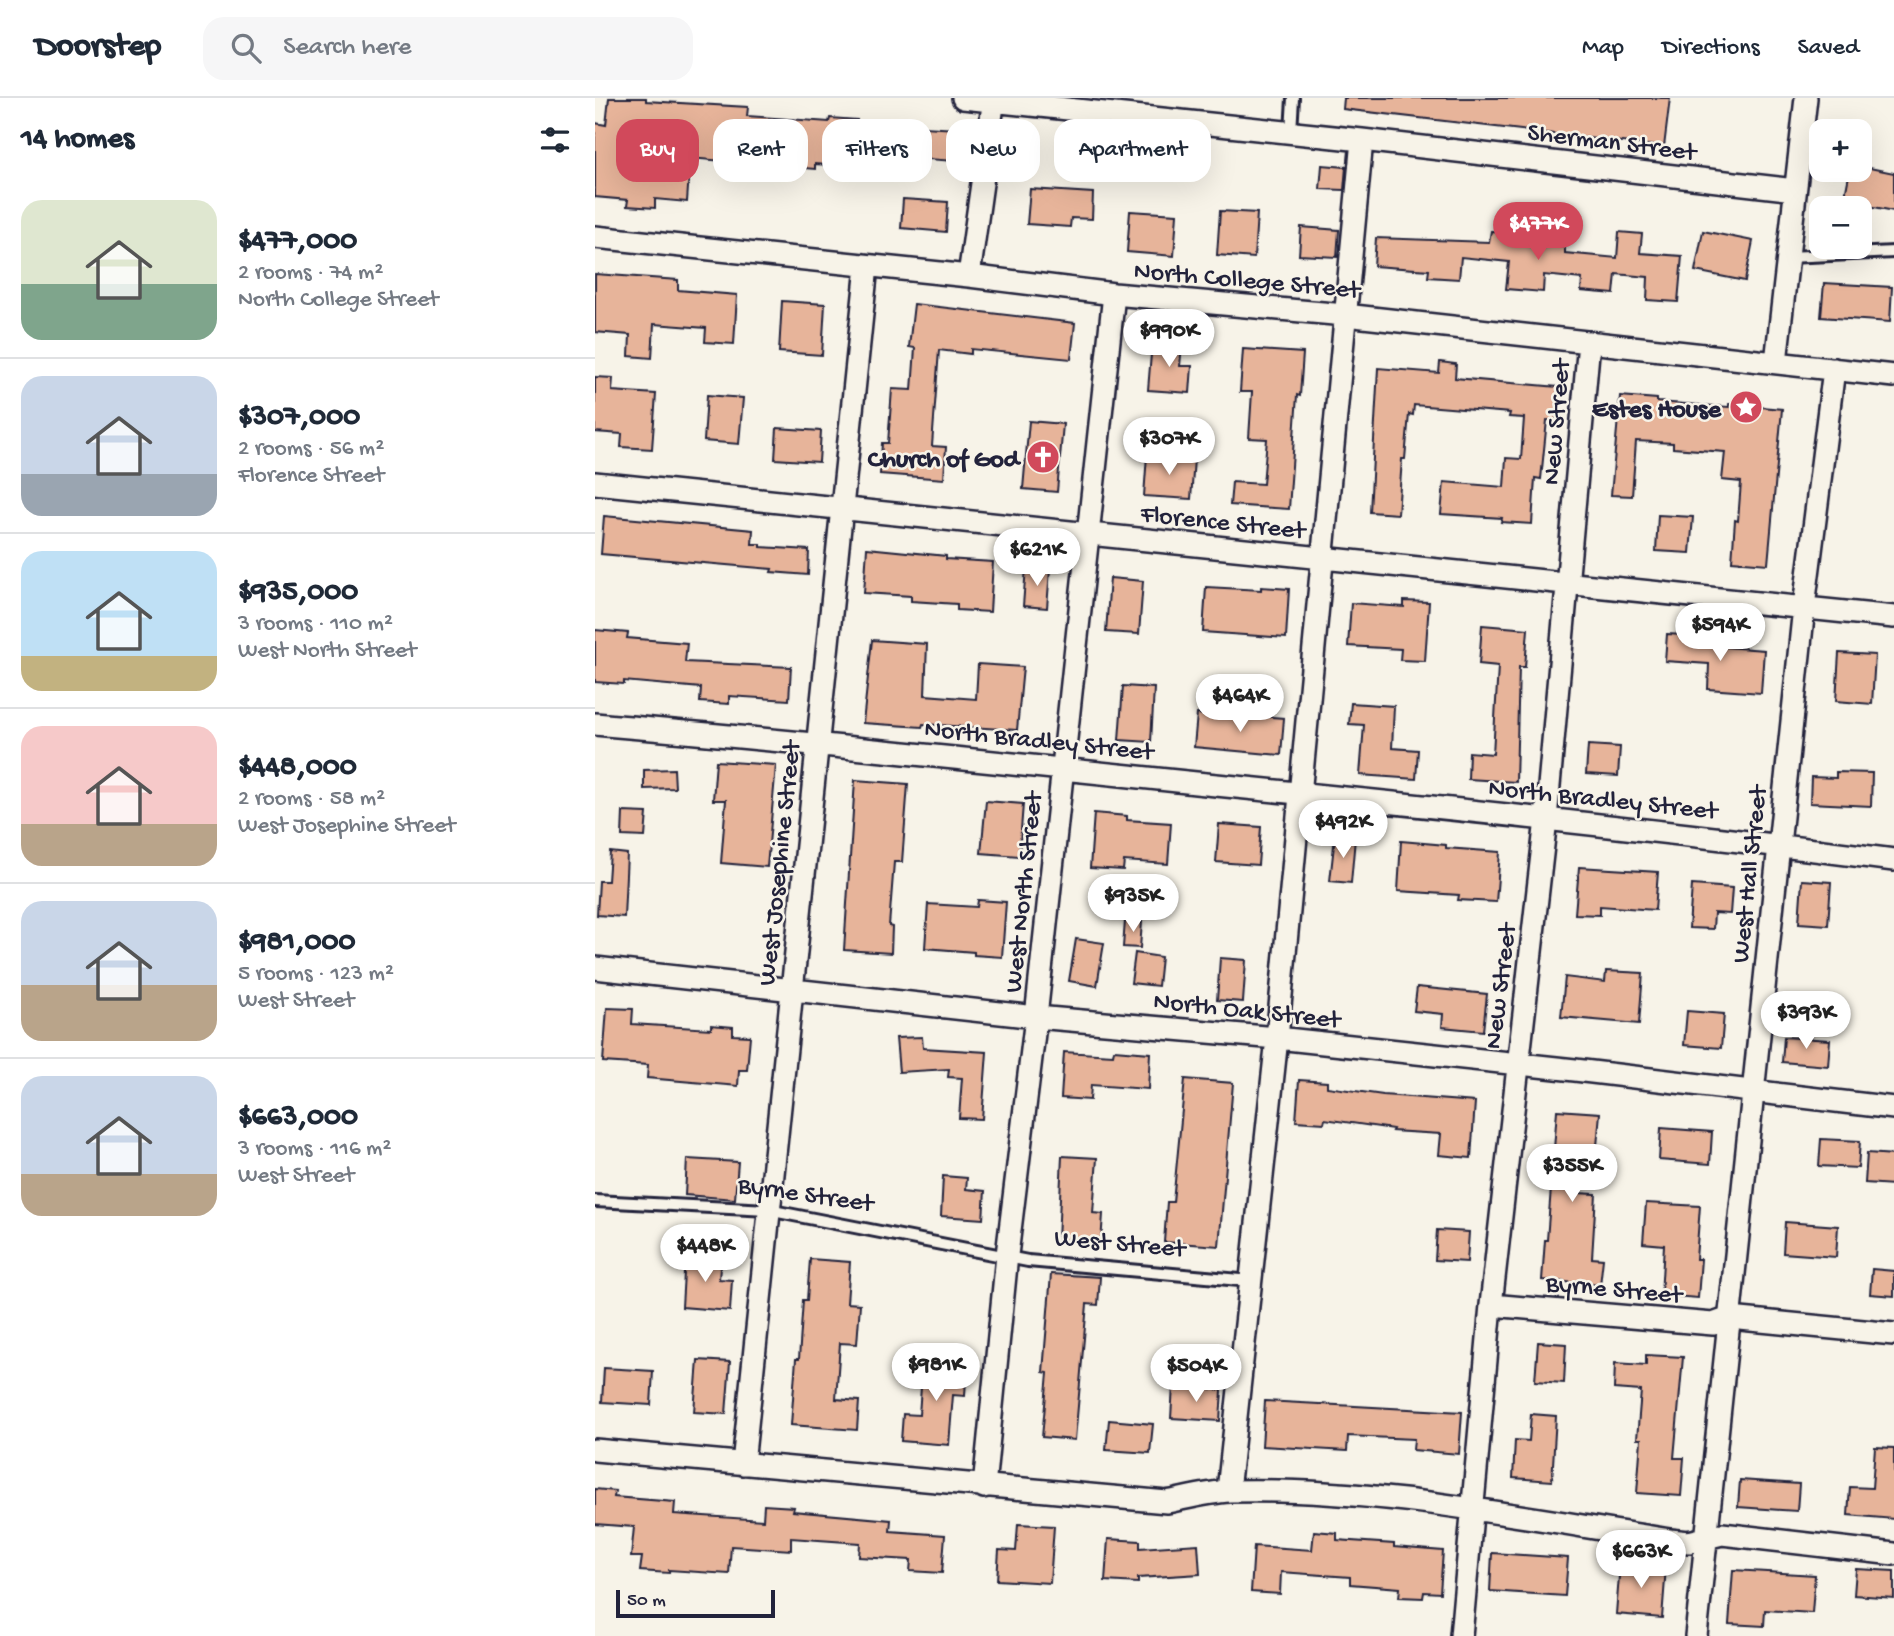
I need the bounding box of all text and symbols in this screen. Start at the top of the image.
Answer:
search box [203,17,693,80]
text: Doorstep [35,29,161,67]
icon: search [227,29,265,67]
text: Search here [283,33,411,64]
text: Map [1582,34,1624,63]
text: Directions [1662,34,1760,63]
text: Saved [1798,34,1859,63]
chip: Buy [616,119,699,182]
chip: Rent [713,119,808,182]
chip: Filters [822,119,932,182]
chip: New [946,119,1040,182]
chip: Apartment [1054,119,1211,182]
street label: Sherman Street [1525,119,1700,170]
map controls [1809,119,1872,259]
button: + [1809,119,1872,182]
icon: filters [536,121,574,159]
text: 14 homes [21,123,134,158]
button: − [1809,196,1872,259]
pin: $477K [1489,202,1587,262]
text: $477K [1509,211,1567,238]
text: $477,000 [238,225,357,260]
icon: home [77,228,161,312]
street label: North College Street [1132,257,1363,308]
text: 2 rooms · 74 m² [238,260,383,287]
text: North College Street [238,287,438,314]
pin: $990K [1120,310,1218,369]
text: $990K [1139,318,1199,345]
street label: New Street [1538,356,1580,487]
place icon: Estes House [1727,388,1765,426]
place label: Estes House [1592,396,1723,427]
text: $307,000 [238,401,360,436]
icon: home [77,404,161,488]
pin: $307K [1120,418,1218,477]
text: $307K [1139,426,1199,453]
text: 2 rooms · 56 m² [238,436,384,463]
church icon: Church of God [1024,438,1062,476]
place label: Church of God [868,446,1022,477]
text: Florence Street [238,463,384,490]
street label: Florence Street [1138,500,1309,549]
pin: $621K [988,528,1086,588]
text: $621K [1009,537,1065,564]
text: $935,000 [238,576,358,611]
icon: home [77,579,161,663]
pin: $594K [1671,603,1769,663]
text: 3 rooms · 110 m² [238,611,393,638]
text: $594K [1691,612,1749,639]
text: West North Street [238,638,416,665]
pin: $464K [1191,674,1289,734]
text: $464K [1212,683,1268,710]
street label: North Bradley Street [923,715,1157,770]
street label: West Josephine Street [753,737,810,987]
text: $448,000 [238,751,357,786]
icon: home [77,754,161,838]
street label: North Bradley Street [1487,774,1721,829]
street label: West Hall Street [1727,782,1776,965]
text: 2 rooms · 58 m² [238,786,385,813]
street label: West North Street [1000,788,1052,994]
pin: $492K [1294,800,1392,860]
text: $492K [1315,809,1371,836]
text: West Josephine Street [238,813,455,840]
pin: $935K [1084,874,1182,934]
text: $935K [1104,883,1162,910]
street label: New Street [1479,920,1526,1051]
text: $981,000 [238,926,356,961]
icon: home [77,929,161,1013]
text: 5 rooms · 123 m² [238,961,394,988]
street label: North Oak Street [1152,987,1344,1038]
text: West Street [238,988,354,1015]
pin: $393K [1757,992,1855,1051]
text: $393K [1777,1000,1835,1027]
text: $663,000 [238,1101,358,1136]
icon: home [77,1104,161,1188]
text: 3 rooms · 116 m² [238,1136,391,1163]
pin: $355K [1523,1144,1621,1204]
text: $355K [1542,1153,1602,1180]
text: West Street [238,1163,354,1190]
street label: Byrne Street [735,1171,877,1222]
pin: $448K [656,1224,754,1284]
street label: West Street [1053,1224,1189,1267]
text: $448K [676,1233,734,1260]
street label: Byrne Street [1543,1270,1685,1313]
pin: $981K [887,1344,985,1403]
pin: $504K [1147,1344,1245,1404]
text: $981K [908,1352,964,1379]
text: $504K [1166,1353,1226,1380]
pin: $663K [1592,1530,1690,1590]
text: $663K [1612,1539,1670,1566]
scale bar [616,1587,775,1619]
text: 50 m [627,1590,666,1613]

